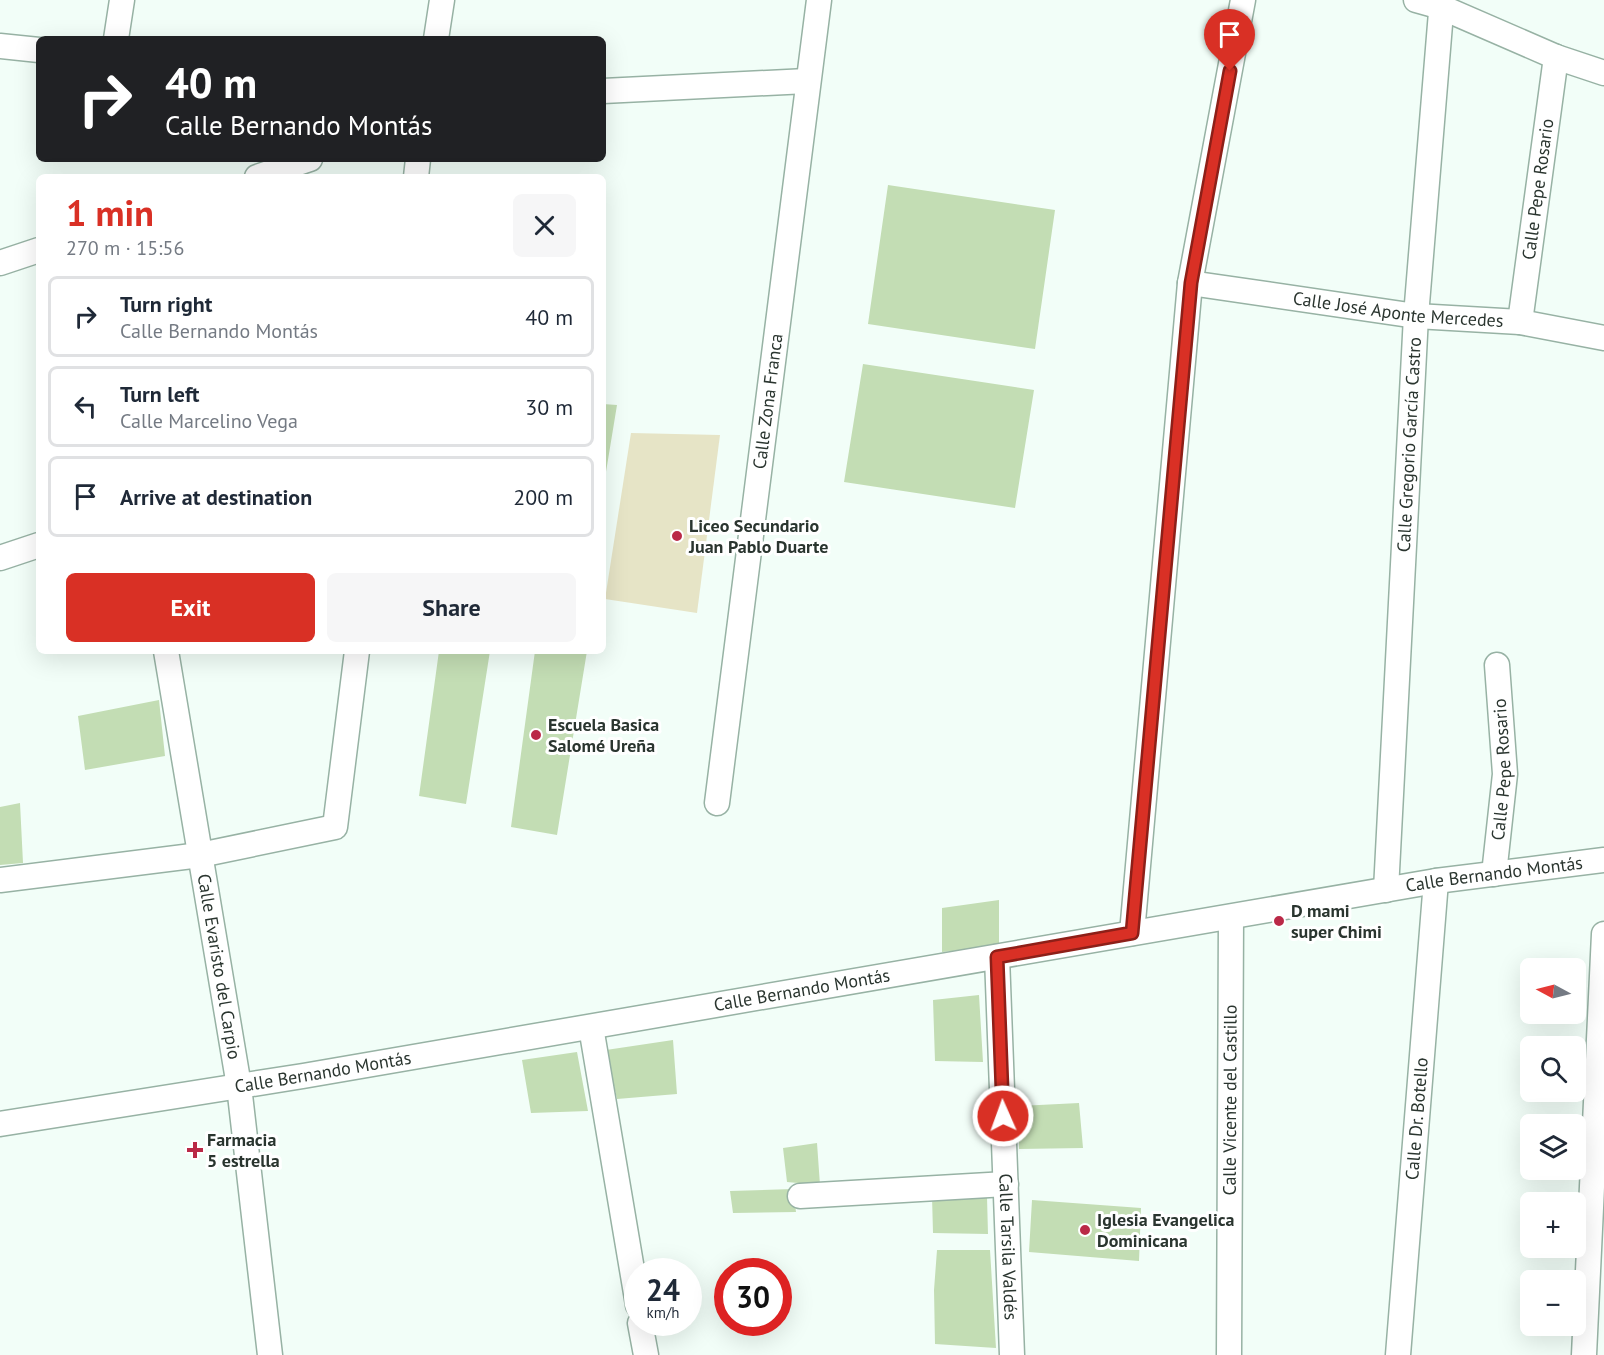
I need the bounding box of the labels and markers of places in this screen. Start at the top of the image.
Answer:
pin [1204,9,1255,71]
place label: Liceo Secundario Juan Pablo Duarte [688,514,828,558]
marker: Liceo Secundario Juan Pablo Duarte [670,529,684,543]
place label: Escuela Basica Salomé Ureña [548,713,659,757]
marker: Escuela Basica Salomé Ureña [529,728,543,742]
place label: D mami super Chimi [1291,899,1382,943]
marker: D mami super Chimi [1272,914,1286,928]
place label: Farmacia 5 estrella [207,1128,280,1172]
marker: Farmacia 5 estrella [188,1143,202,1157]
place label: Iglesia Evangelica Dominicana [1097,1208,1235,1252]
marker: Iglesia Evangelica Dominicana [1078,1223,1092,1237]

